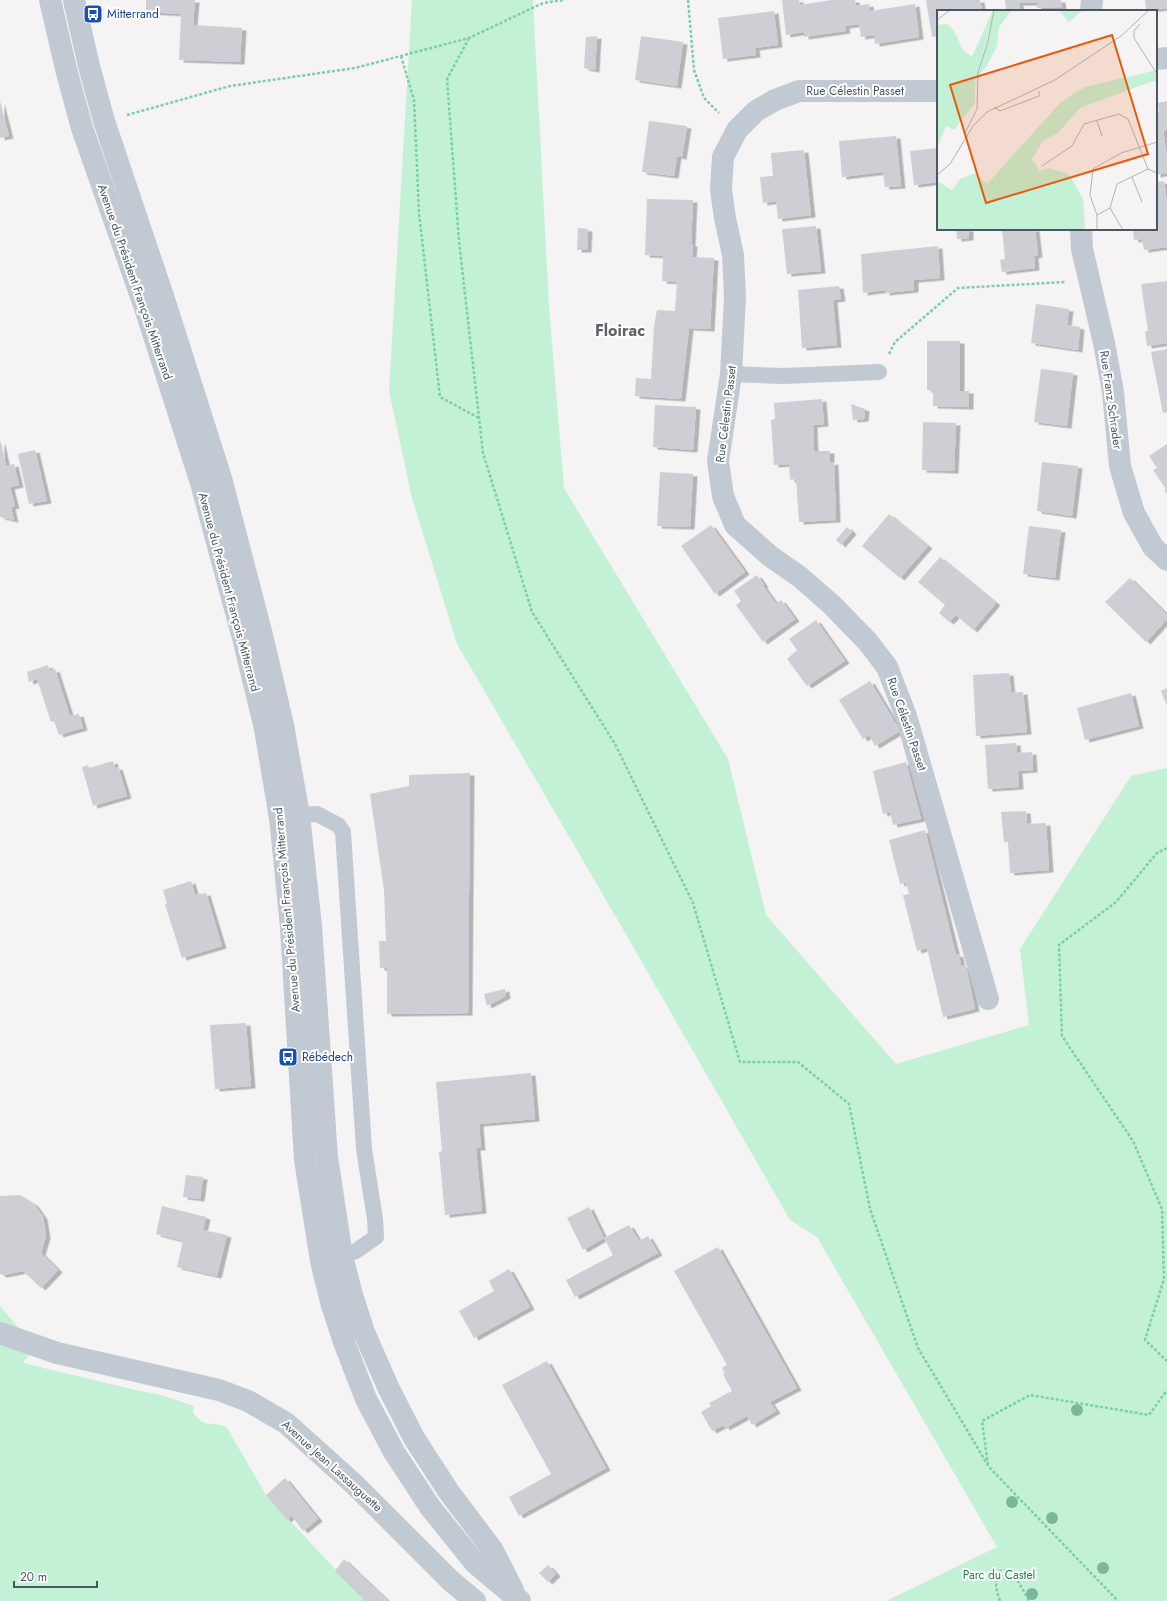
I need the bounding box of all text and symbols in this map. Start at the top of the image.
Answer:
bus stop icon: Mitterrand [82,3,104,25]
place label: Mitterrand [107,5,159,23]
inset map [937,10,1157,230]
street label: Rue Célestin Passet [806,82,904,100]
street label: Avenue du Président François Mitterrand [93,182,177,382]
district label: Floirac [595,319,645,342]
street label: Rue Franz Schrader [1095,349,1127,451]
street label: Rue Célestin Passet [711,364,741,464]
street label: Avenue du Président François Mitterrand [194,490,264,694]
street label: Rue Célestin Passet [883,675,931,773]
street label: Avenue du Président François Mitterrand [269,807,305,1013]
bus stop icon: Rébédech [277,1046,299,1068]
place label: Rébédech [302,1048,353,1066]
street label: Avenue Jean Lassauguette [278,1416,386,1516]
scale bar [14,1563,97,1589]
park label: Parc du Castel [963,1566,1035,1584]
text: 20 m [20,1568,47,1586]

